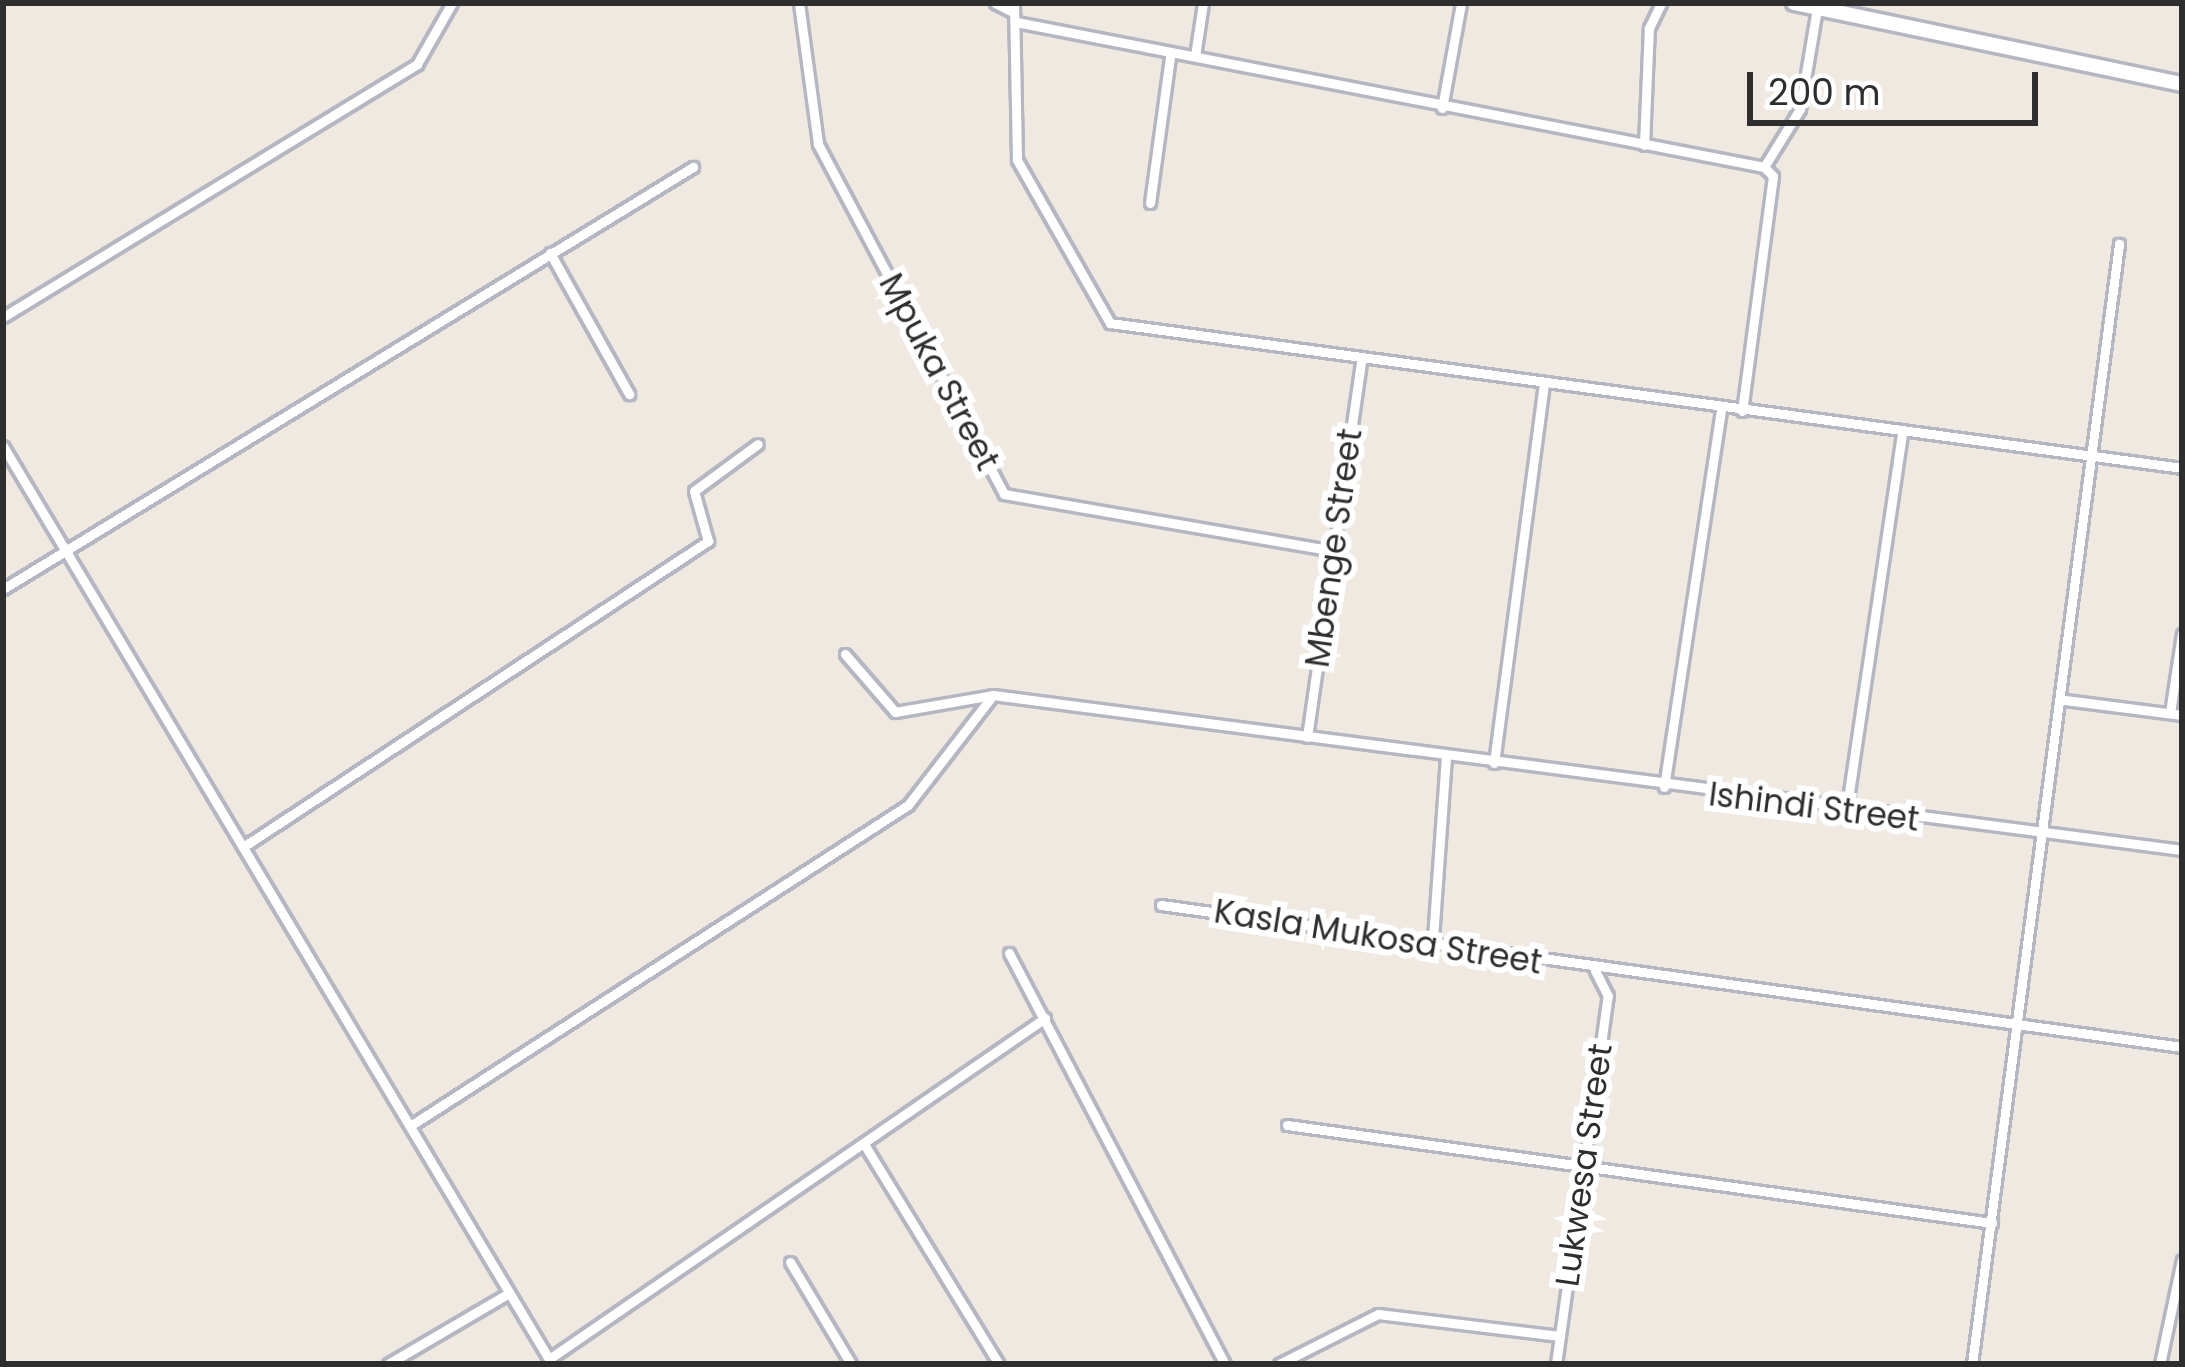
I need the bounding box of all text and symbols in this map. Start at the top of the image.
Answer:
scale bar [1753,48,2044,122]
text: 200 m [1768,67,1881,118]
street label: Mpuka Street [871,267,1007,477]
street label: Mbenge Street [1298,426,1370,670]
street label: Ishindi Street [1707,774,1921,840]
street label: Kasla Mukosa Street [1211,892,1545,982]
street label: Lukwesa Street [1547,1041,1621,1289]

